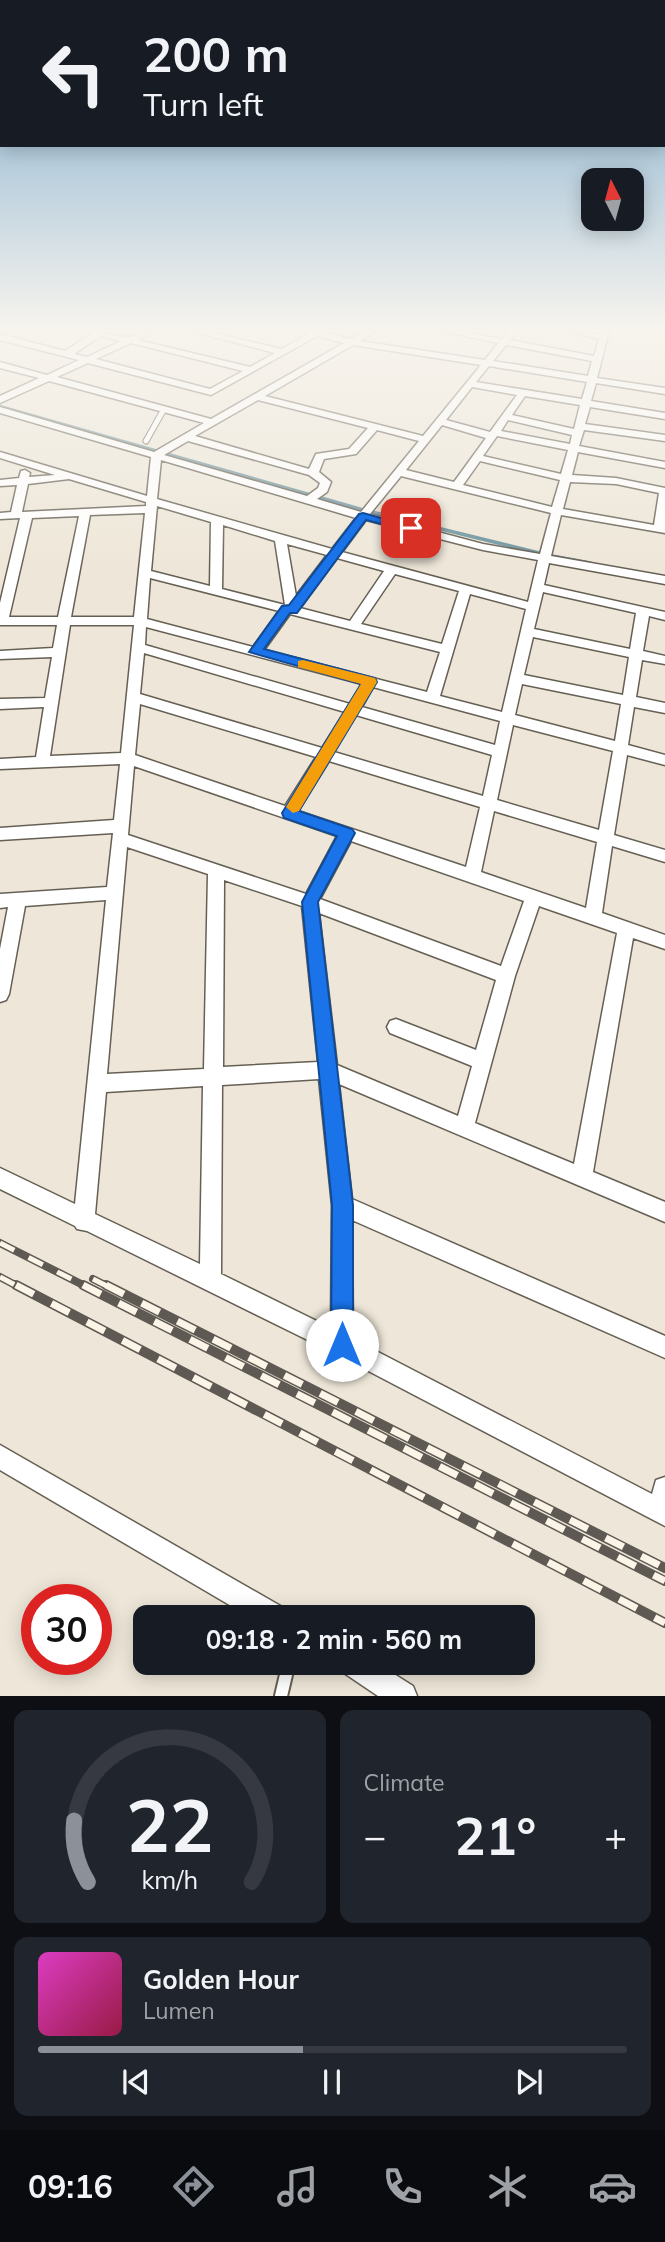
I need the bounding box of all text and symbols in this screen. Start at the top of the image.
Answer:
text: 200 m [143,23,289,84]
icon: left [28,28,119,119]
text: Turn left [143,84,263,124]
north arrow [581,168,644,231]
map controls [581,168,644,231]
pin [381,498,441,558]
icon: arrive [392,509,430,547]
position arrow [305,1308,379,1382]
speed limit sign: 30 [21,1584,112,1675]
text: 09:18 · 2 min · 560 m [206,1623,462,1656]
text: Climate [364,1768,445,1797]
text: 22 [126,1780,213,1871]
text: 21° [454,1803,536,1868]
text: − [364,1812,386,1860]
text: + [604,1812,627,1860]
text: km/h [141,1864,198,1895]
text: Golden Hour [143,1963,299,1996]
text: Lumen [143,1996,215,2025]
icon: previous [117,2063,155,2101]
icon: pause [313,2063,351,2101]
icon: next [510,2063,548,2101]
icon: directions [169,2162,218,2211]
icon: music [273,2162,322,2211]
icon: phone [378,2162,427,2211]
icon: climate [483,2162,532,2211]
icon: car [588,2162,637,2211]
text: 09:16 [28,2166,113,2206]

